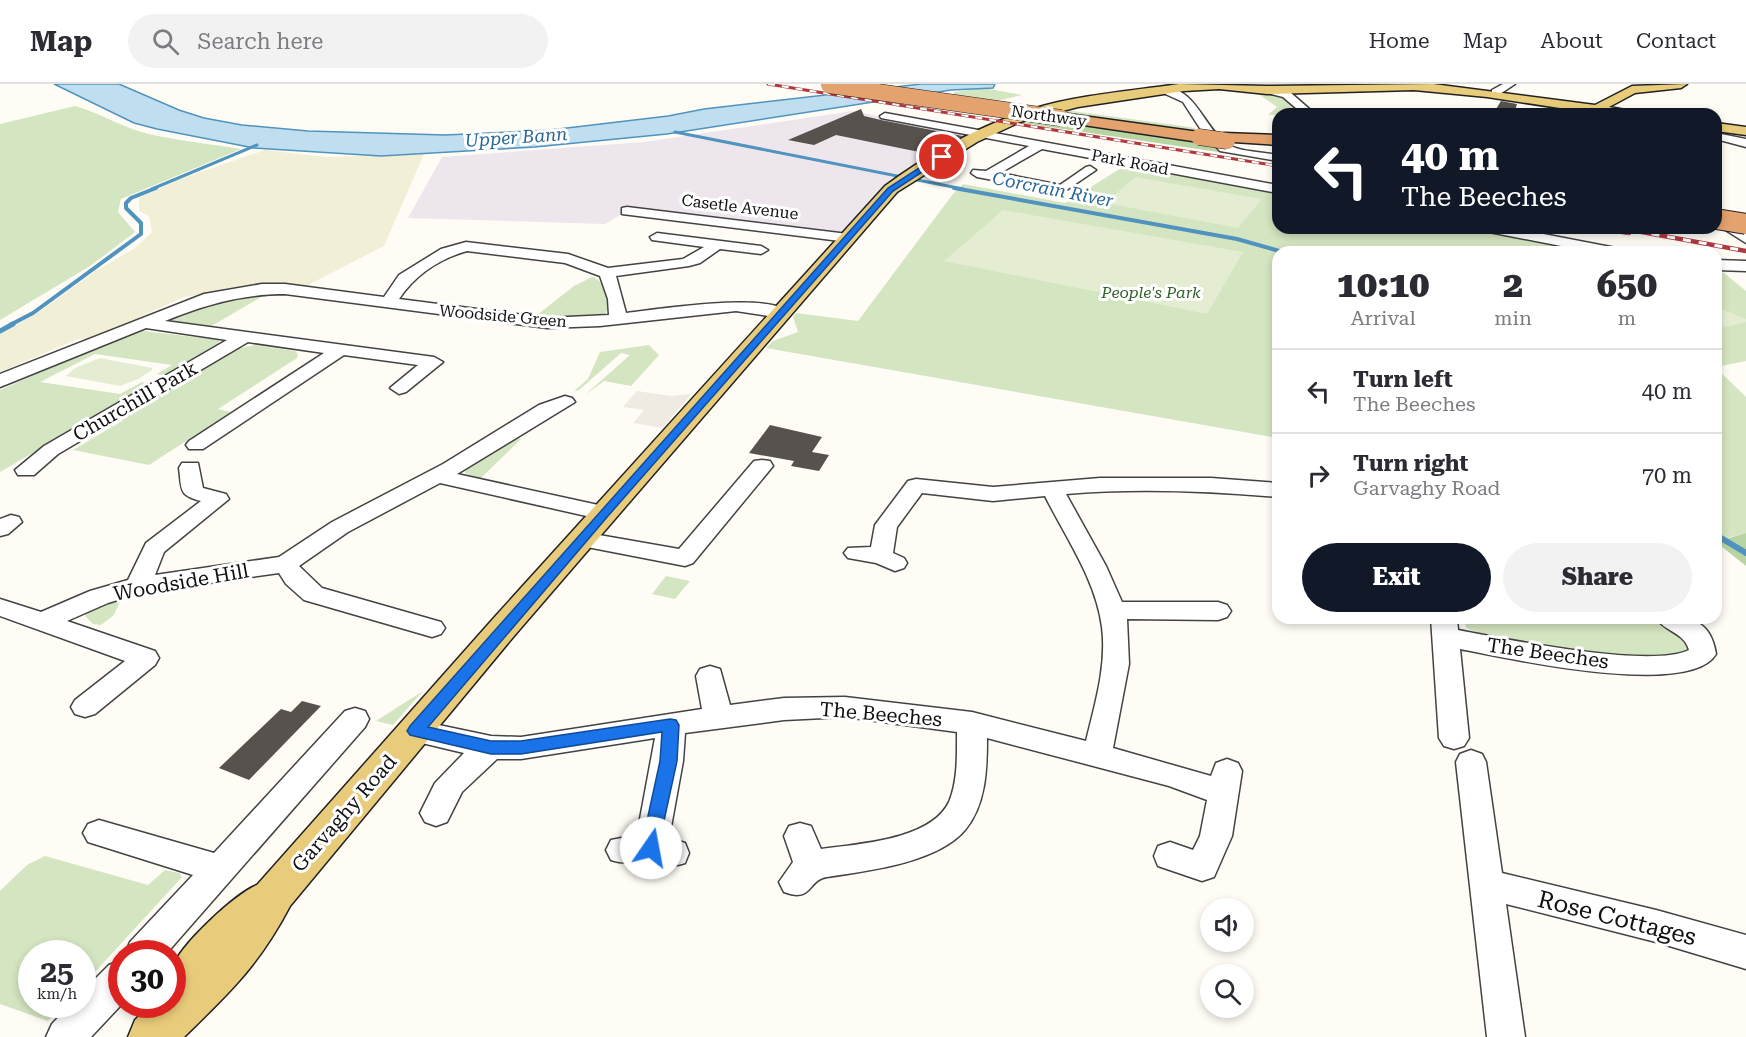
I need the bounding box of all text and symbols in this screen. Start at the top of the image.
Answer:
search box [128,14,548,68]
text: Map [30,25,92,58]
icon: search [149,25,182,58]
text: Search here [197,29,323,54]
text: Home [1369,29,1430,53]
text: Map [1463,29,1508,53]
text: About [1541,29,1603,53]
text: Contact [1636,29,1716,53]
street label: Northway [1010,101,1089,131]
water label: Upper Bann [464,123,568,151]
pin [916,131,967,182]
text: 40 m [1401,131,1499,180]
icon: left [1302,132,1380,210]
icon: arrive [925,140,958,173]
street label: Park Road [1090,145,1170,179]
water label: Corcrain River [991,167,1116,211]
text: The Beeches [1401,181,1566,213]
street label: Casetle Avenue [680,190,800,224]
text: 10:10 [1337,264,1429,306]
text: 2 [1503,264,1523,306]
text: 650 [1597,264,1657,306]
park label: People's Park [1100,283,1201,302]
street label: Woodside Green [438,301,568,331]
text: Arrival [1351,306,1416,330]
text: min [1494,306,1532,330]
text: m [1618,306,1636,330]
street label: Churchill Park [69,356,202,446]
text: Turn left [1353,367,1453,392]
icon: left [1302,375,1335,408]
text: 40 m [1642,379,1692,404]
text: The Beeches [1353,392,1476,416]
text: Turn right [1353,451,1468,476]
icon: right [1302,459,1335,492]
text: 70 m [1642,463,1692,488]
text: Garvaghy Road [1353,476,1500,500]
button: Exit [1302,543,1491,612]
button: Share [1503,543,1692,612]
street label: Woodside Hill [111,558,251,606]
street label: The Beeches [1486,633,1610,673]
street label: The Beeches [819,697,943,731]
street label: Garvaghy Road [287,749,402,877]
position arrow [619,816,683,880]
street label: Rose Cottages [1535,885,1699,951]
map controls [1200,898,1254,1018]
button: sound [1200,898,1254,952]
speed limit sign: 30 [108,940,186,1018]
text: 25 [40,954,74,989]
button: search [1200,964,1254,1018]
text: km/h [37,985,77,1003]

